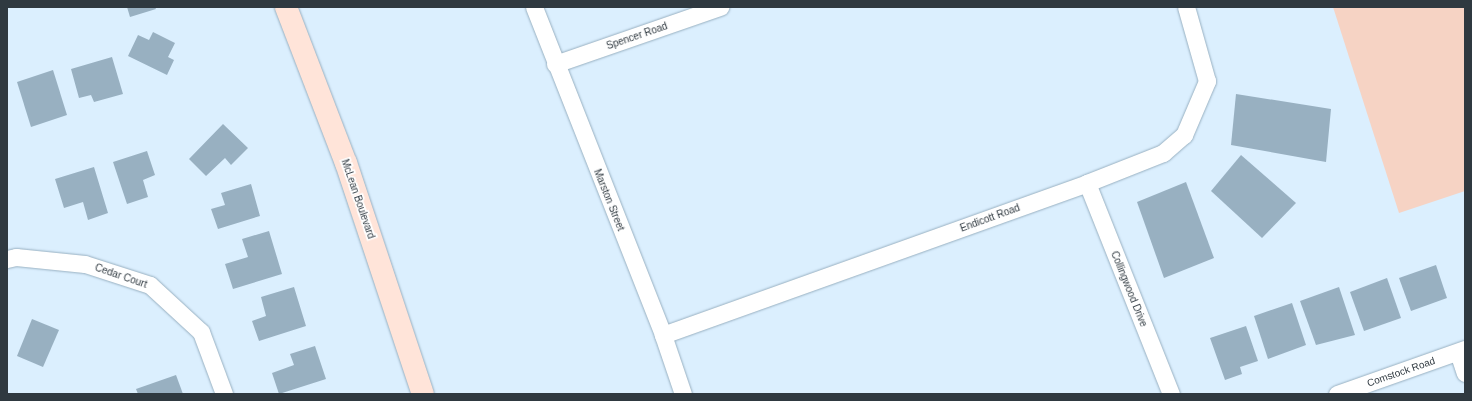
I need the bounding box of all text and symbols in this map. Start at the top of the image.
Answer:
street label: Spencer Road [605,20,669,52]
street label: McLean Boulevard [339,158,377,240]
street label: Marston Street [591,167,627,233]
street label: Endicott Road [958,202,1022,234]
street label: Collingwood Drive [1108,249,1150,329]
street label: Cedar Court [93,261,149,291]
street label: Comstock Road [1365,355,1437,389]

